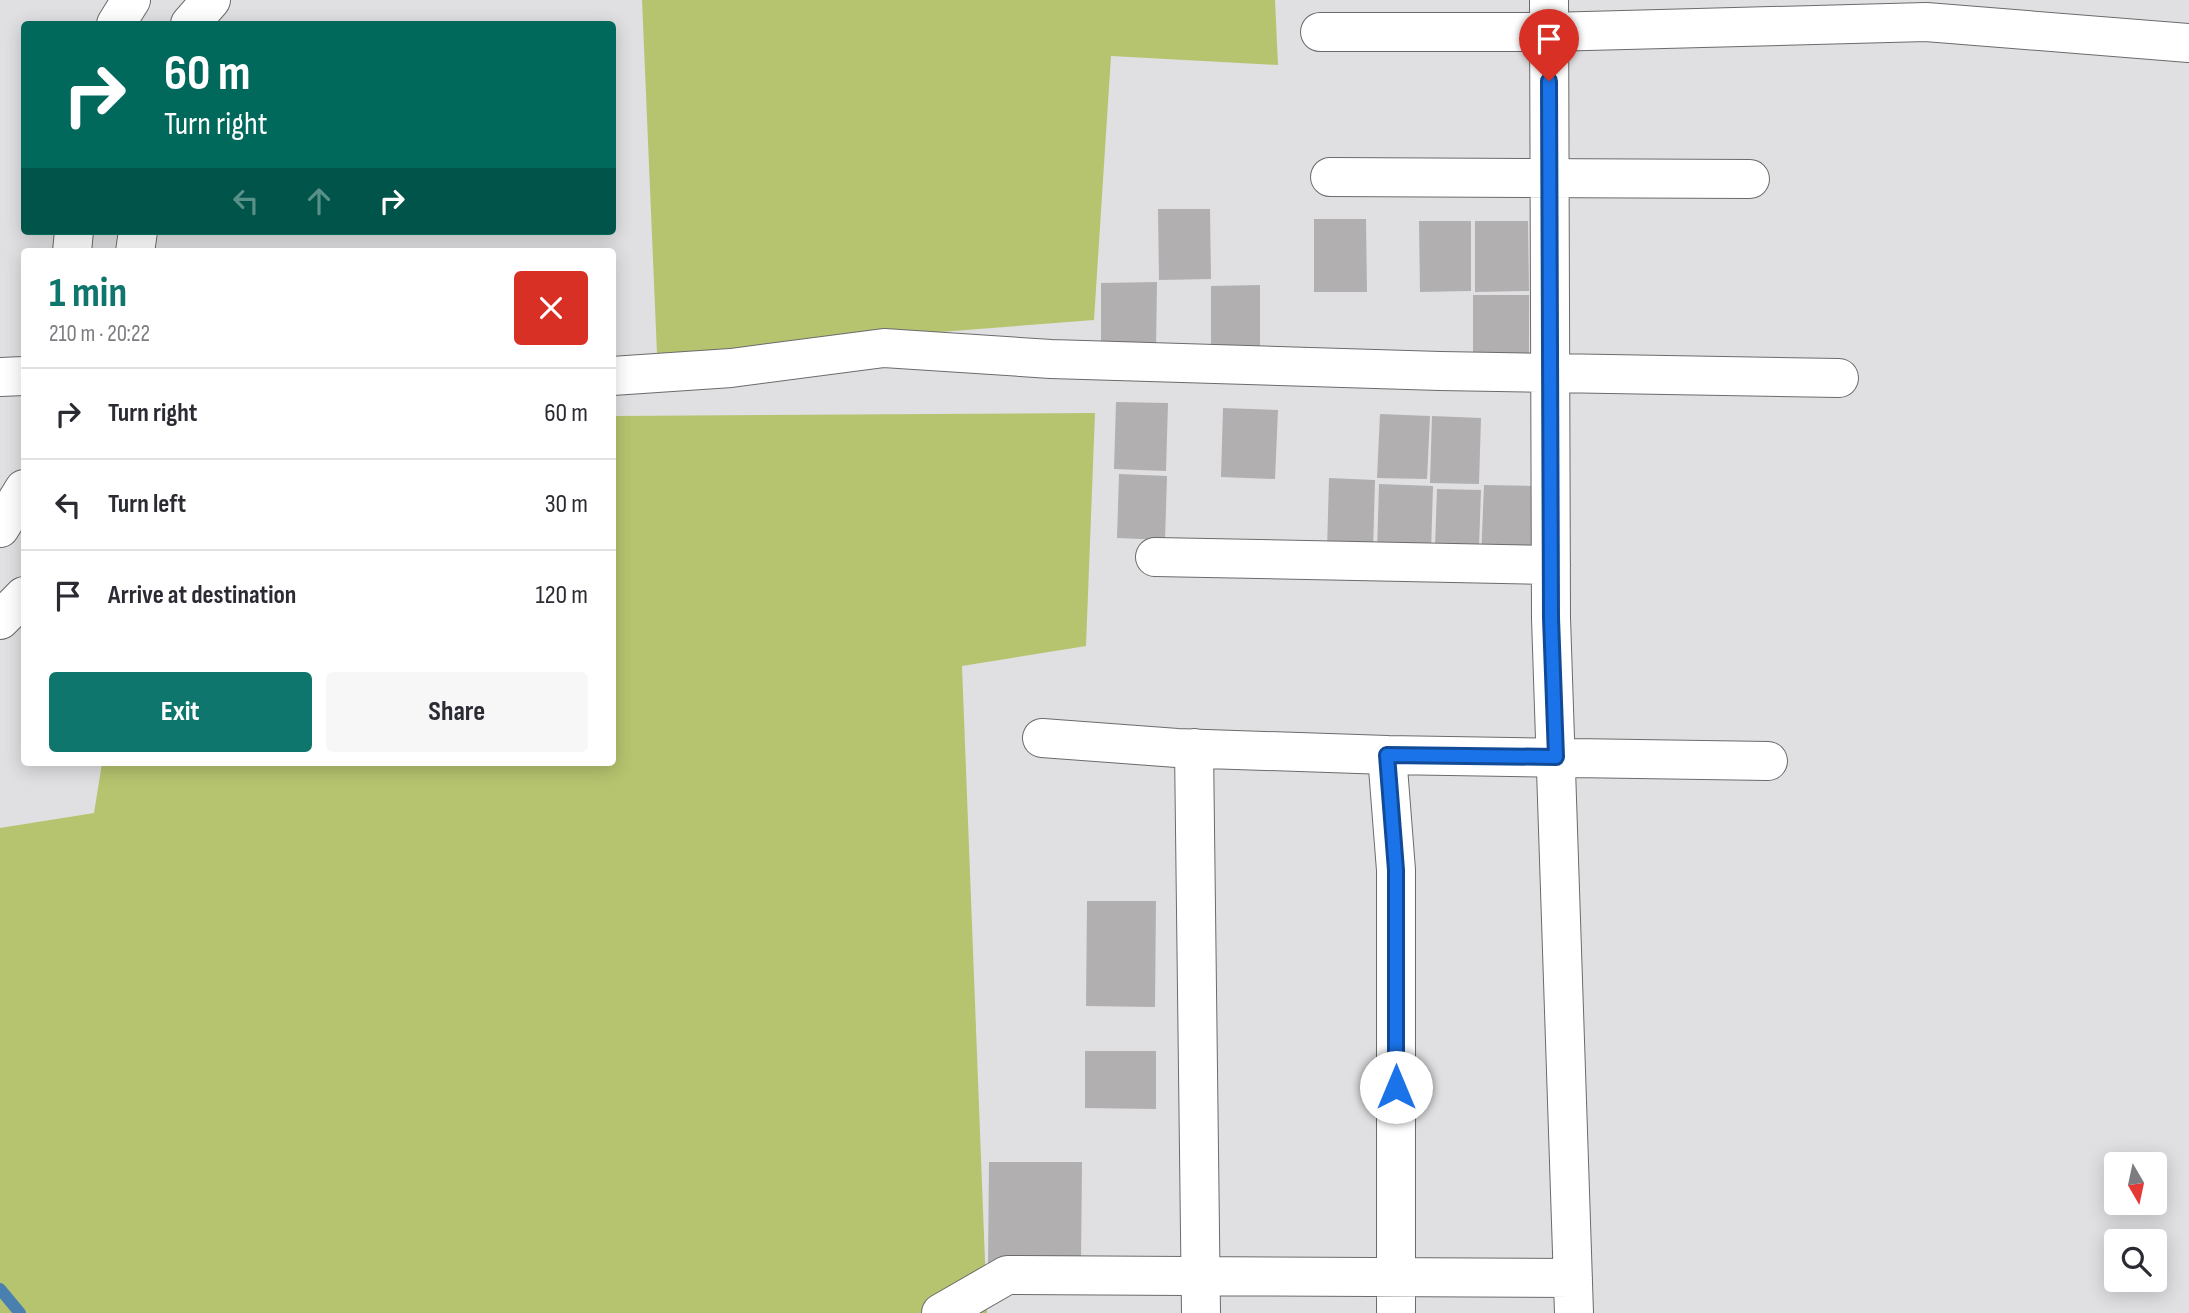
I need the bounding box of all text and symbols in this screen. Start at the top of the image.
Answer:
pin [1519,9,1579,81]
icon: arrive [1530,20,1568,58]
text: 60 m [164,45,251,104]
icon: right [49,49,140,140]
text: Turn right [164,105,268,144]
icon: left [227,182,265,220]
icon: ahead [300,182,338,220]
icon: right [373,182,411,220]
text: 1 min [49,268,127,319]
button: close [514,271,588,345]
text: 210 m · 20:22 [49,320,150,348]
icon: right [49,395,87,433]
text: Turn right [108,398,197,429]
text: 60 m [544,398,588,429]
icon: left [49,486,87,524]
text: Turn left [108,489,186,520]
text: 30 m [545,489,588,520]
icon: arrive [49,577,87,615]
text: Arrive at destination [108,580,296,611]
text: 120 m [535,580,588,611]
button: Exit [49,672,312,752]
button: Share [326,672,588,752]
position arrow [1359,1050,1433,1124]
north arrow [2104,1152,2166,1214]
map controls [2104,1152,2167,1292]
button: search [2104,1229,2167,1292]

